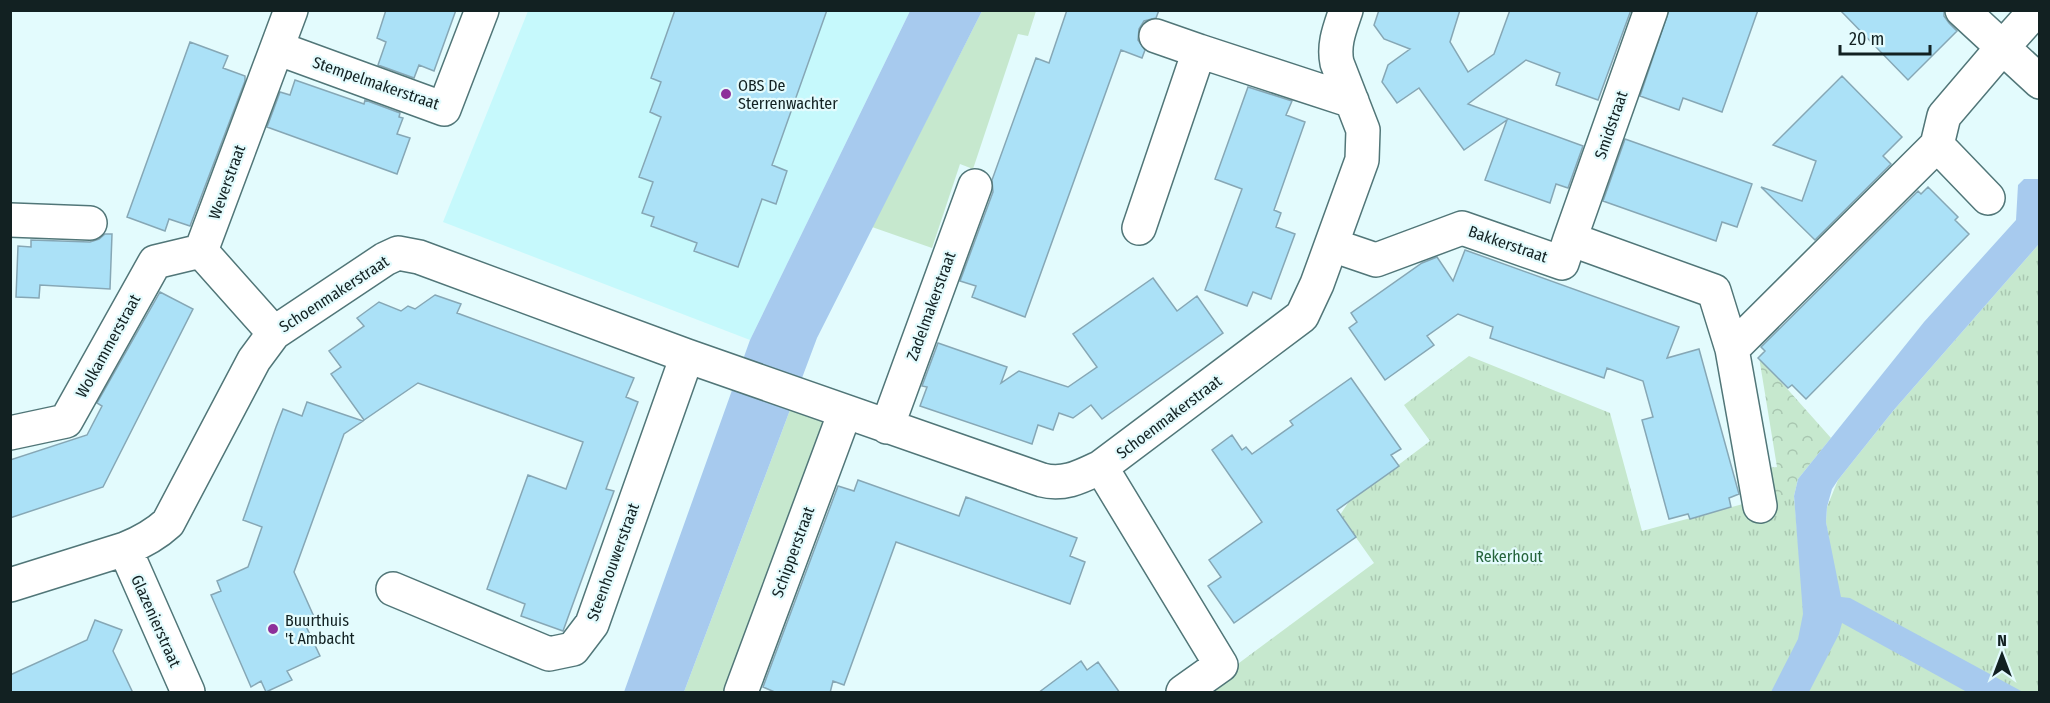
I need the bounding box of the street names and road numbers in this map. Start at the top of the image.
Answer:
street label: Stempelmakerstraat [310,52,442,114]
street label: Smidstraat [1590,88,1632,162]
street label: Weverstraat [205,141,250,222]
street label: Bakkerstraat [1466,222,1551,267]
street label: Zadelmakerstraat [902,248,960,363]
street label: Schoenmakerstraat [276,251,393,336]
street label: Wolkammerstraat [72,290,145,401]
street label: Schoenmakerstraat [1113,371,1226,463]
street label: Steenhouwerstraat [583,500,643,624]
street label: Schipperstraat [768,503,819,600]
street label: Glazenierstraat [127,572,185,671]

